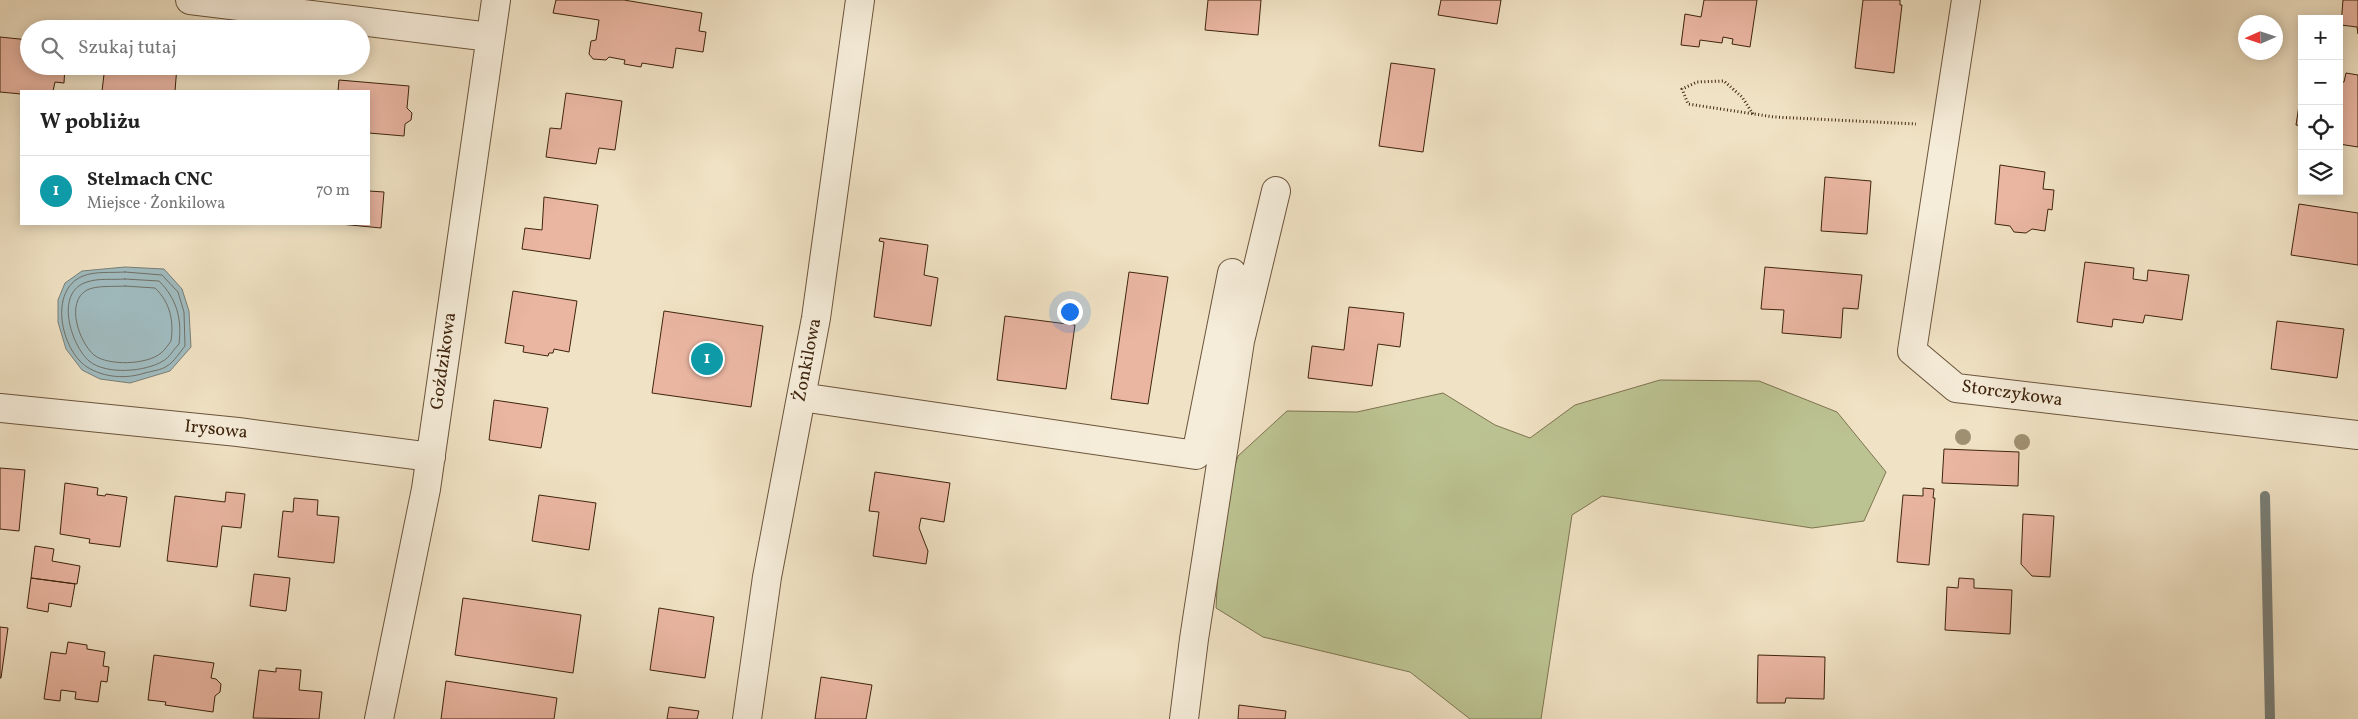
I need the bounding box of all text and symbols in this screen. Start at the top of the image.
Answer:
north arrow [2238,15,2283,60]
map controls [2298,15,2343,195]
button: + [2298,15,2343,60]
search box [20,20,370,75]
icon: search [38,34,66,62]
text: Szukaj tutaj [78,35,177,61]
button: − [2298,60,2343,105]
button: locate [2298,105,2343,150]
text: W pobliżu [40,108,140,137]
button: layers [2298,150,2343,195]
text: Stelmach CNC [87,167,213,193]
text: 1 [53,180,59,202]
text: 70 m [316,180,350,202]
text: Miejsce · Żonkilowa [87,193,225,215]
your location [1057,299,1083,325]
street label: Goździkowa [425,311,463,411]
street label: Żonkilowa [788,316,828,404]
pin: 1 [691,340,723,378]
street label: Storczykowa [1960,375,2064,413]
street label: Irysowa [183,414,249,446]

